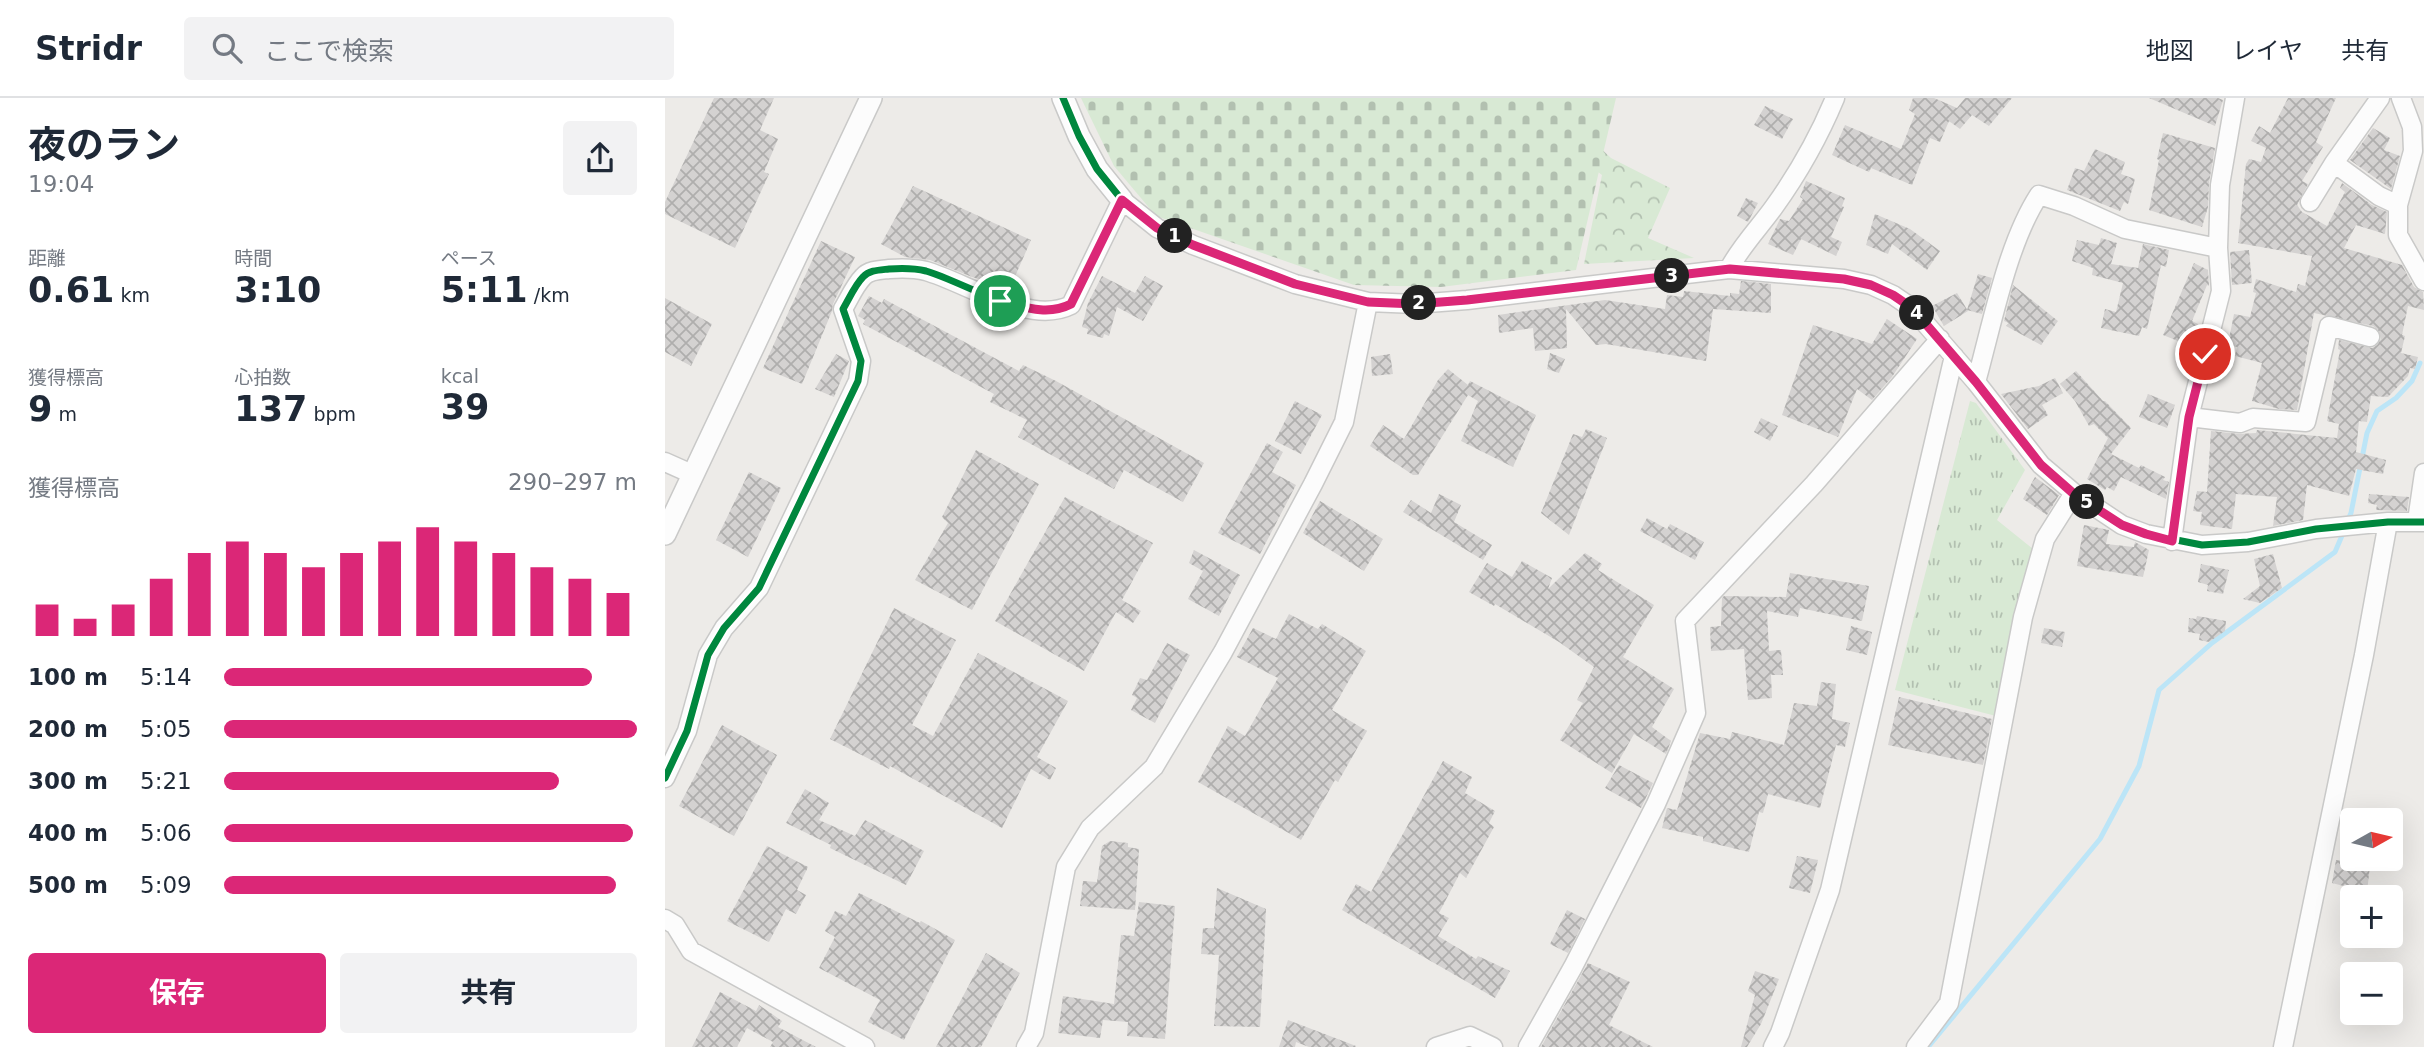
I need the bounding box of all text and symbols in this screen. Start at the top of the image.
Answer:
search box [184,17,674,80]
text: Stridr [35,29,142,68]
icon: search [208,29,246,67]
text: ここで検索 [264,36,394,66]
text: 地図 [2146,37,2194,65]
text: レイヤ [2232,37,2303,65]
text: 共有 [2341,37,2389,65]
button: share [563,121,637,195]
text: 夜のラン [28,123,180,167]
text: 19:04 [28,171,94,197]
pin: 1 [1157,218,1193,254]
text: 1 [1168,224,1181,246]
text: 距離 [28,247,66,269]
text: 時間 [234,247,272,269]
text: ペース [441,247,497,269]
pin: 3 [1655,258,1689,294]
text: 3 [1665,264,1678,286]
text: 0.61 [28,270,114,310]
text: 3:10 [234,270,321,310]
text: 5:11 [441,270,528,310]
pin [970,271,1030,331]
icon: arrive [981,282,1019,320]
text: km [114,284,150,306]
text: /km [528,284,570,306]
pin: 2 [1401,286,1437,320]
text: 2 [1412,291,1425,313]
pin: 4 [1899,296,1935,330]
text: 4 [1910,301,1923,323]
pin [2175,324,2235,384]
icon: check [2186,335,2224,373]
text: kcal [441,365,479,387]
text: 獲得標高 [28,366,104,388]
text: 心拍数 [234,366,291,388]
text: 39 [441,387,489,427]
text: 9 [28,389,52,429]
text: 137 [234,389,307,429]
text: m [52,403,77,425]
text: bpm [307,403,356,425]
text: 290–297 m [508,469,637,495]
text: 獲得標高 [28,475,120,501]
pin: 5 [2069,484,2105,520]
text: 5 [2080,490,2093,512]
text: 100 m [28,664,108,690]
text: 5:14 [140,664,192,690]
text: 200 m [28,716,108,742]
text: 5:05 [140,716,192,742]
text: 300 m [28,768,108,794]
text: 5:21 [140,768,192,794]
north arrow [2340,808,2403,872]
map controls [2340,808,2403,1025]
text: 400 m [28,820,108,846]
text: 5:06 [140,820,192,846]
text: 500 m [28,872,108,898]
text: 5:09 [140,872,192,898]
button: + [2340,885,2403,948]
button: 保存 [28,953,326,1033]
button: 共有 [340,953,637,1033]
button: − [2340,962,2403,1025]

